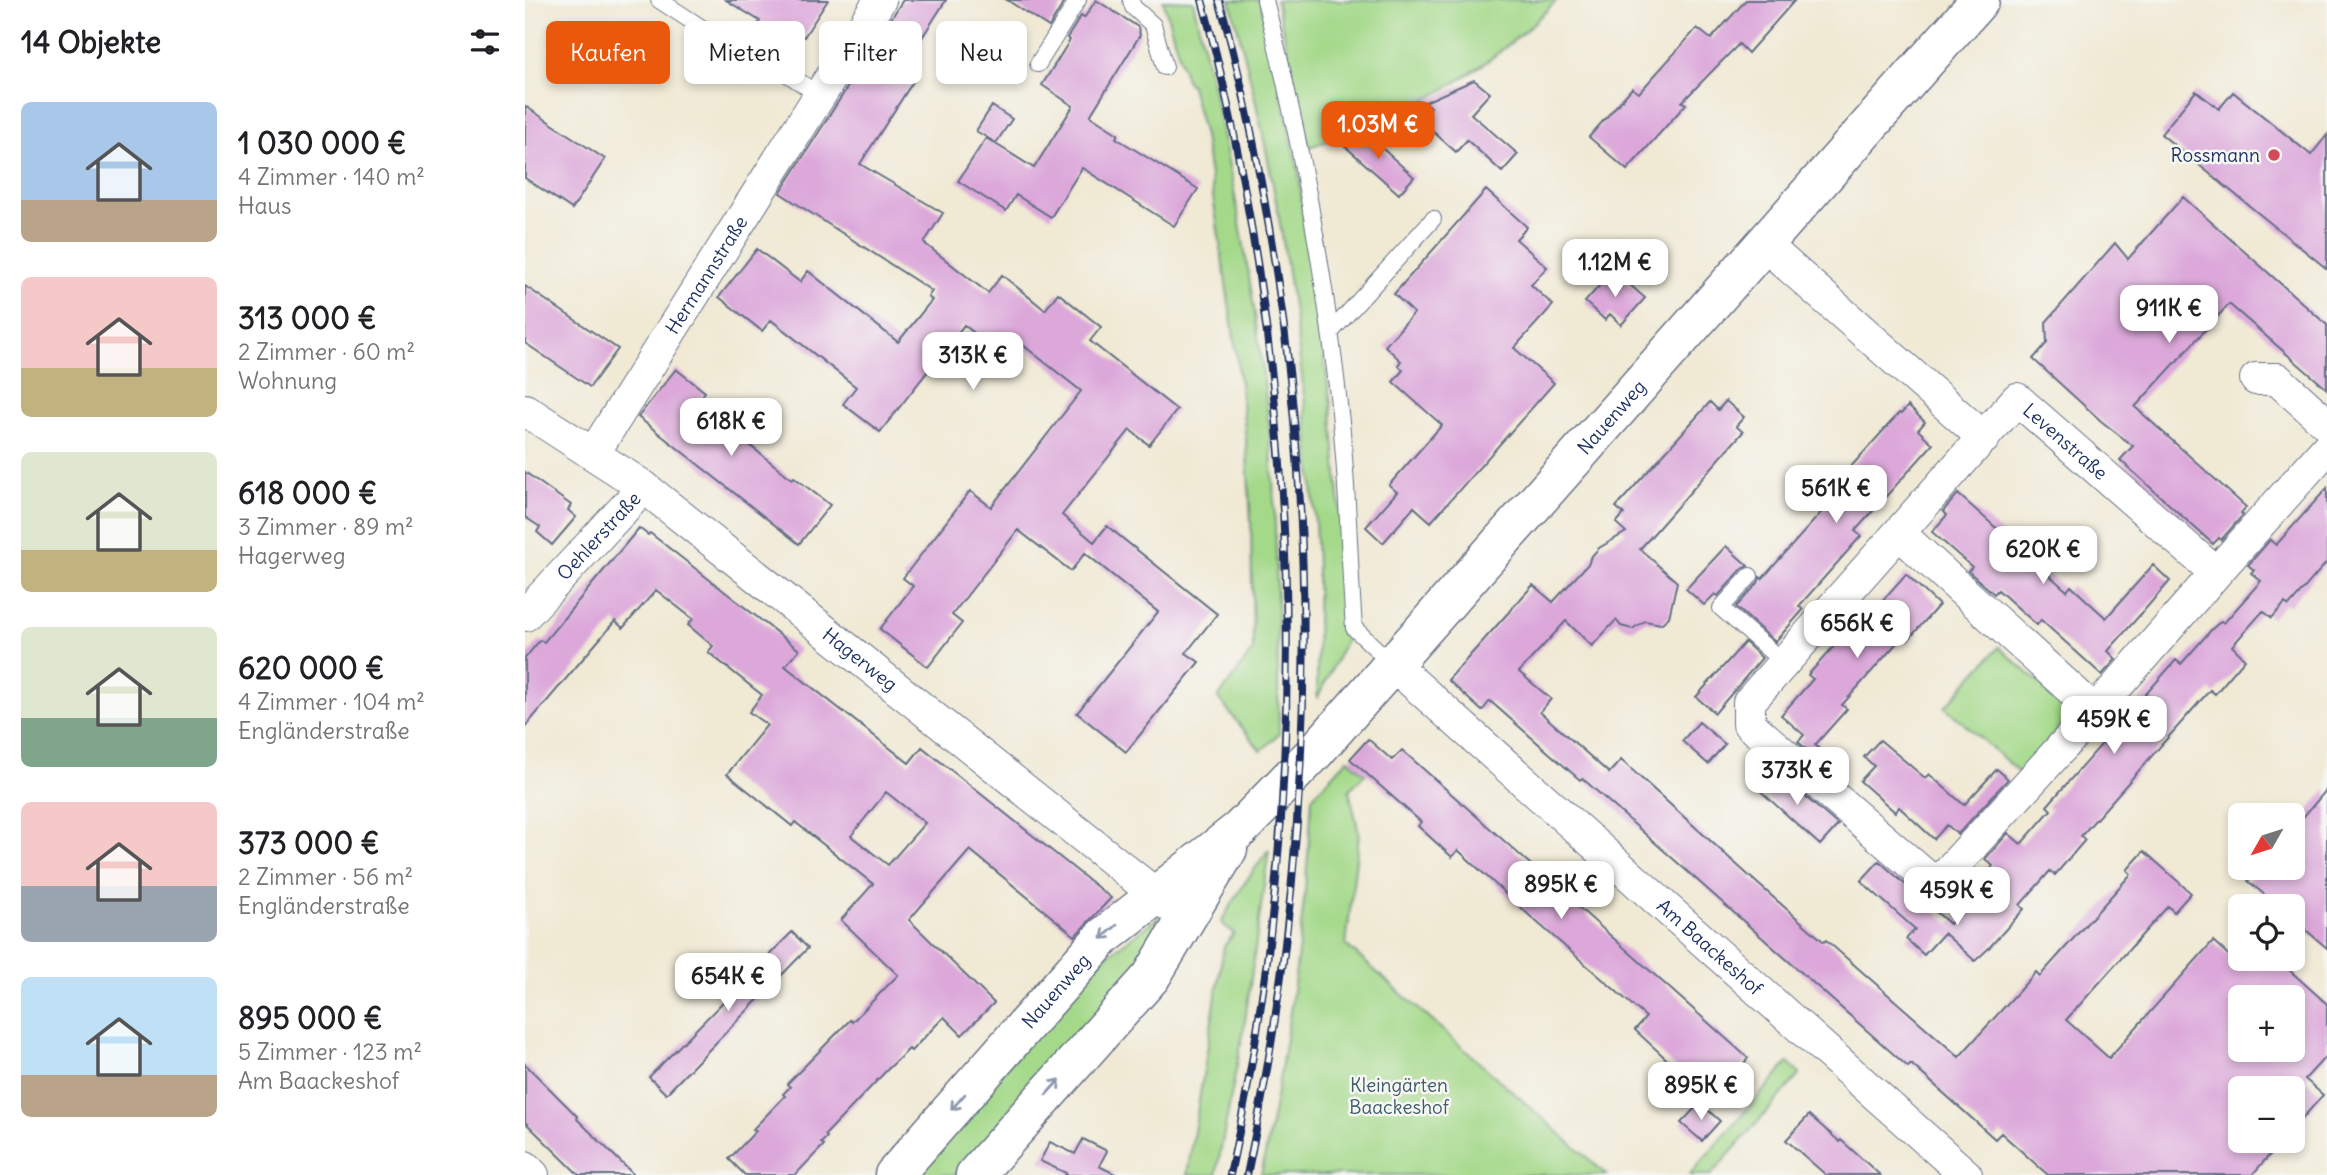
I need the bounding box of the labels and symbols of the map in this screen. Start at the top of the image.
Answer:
pin: 1.03M € [1313,102,1443,161]
place label: Rossmann [2171,143,2260,167]
marker: Rossmann [2266,147,2282,163]
street label: Hermannstraße [660,211,753,338]
pin: 1.12M € [1550,240,1680,299]
pin: 911K € [2112,286,2226,345]
pin: 313K € [916,332,1030,392]
street label: Nauenweg [1572,375,1651,459]
pin: 618K € [674,398,788,458]
street label: Levenstraße [2018,398,2113,485]
pin: 561K € [1779,466,1893,525]
street label: Oehlerstraße [552,487,646,585]
pin: 620K € [1986,526,2100,586]
pin: 656K € [1800,600,1914,660]
street label: Hagerweg [818,622,902,696]
pin: 459K € [2057,696,2171,756]
pin: 373K € [1740,748,1854,807]
north arrow [2228,803,2305,880]
pin: 895K € [1504,862,1618,921]
pin: 459K € [1900,867,2014,927]
street label: Am Baackeshof [1652,894,1768,1001]
one-way arrow [1101,924,1119,940]
street label: Nauenweg [1016,949,1095,1033]
pin: 654K € [671,954,785,1013]
pin: 895K € [1644,1062,1758,1122]
park label: Kleingärten Baackeshof [1349,1073,1450,1119]
one-way arrow [1045,1078,1061,1096]
one-way arrow [950,1093,966,1111]

